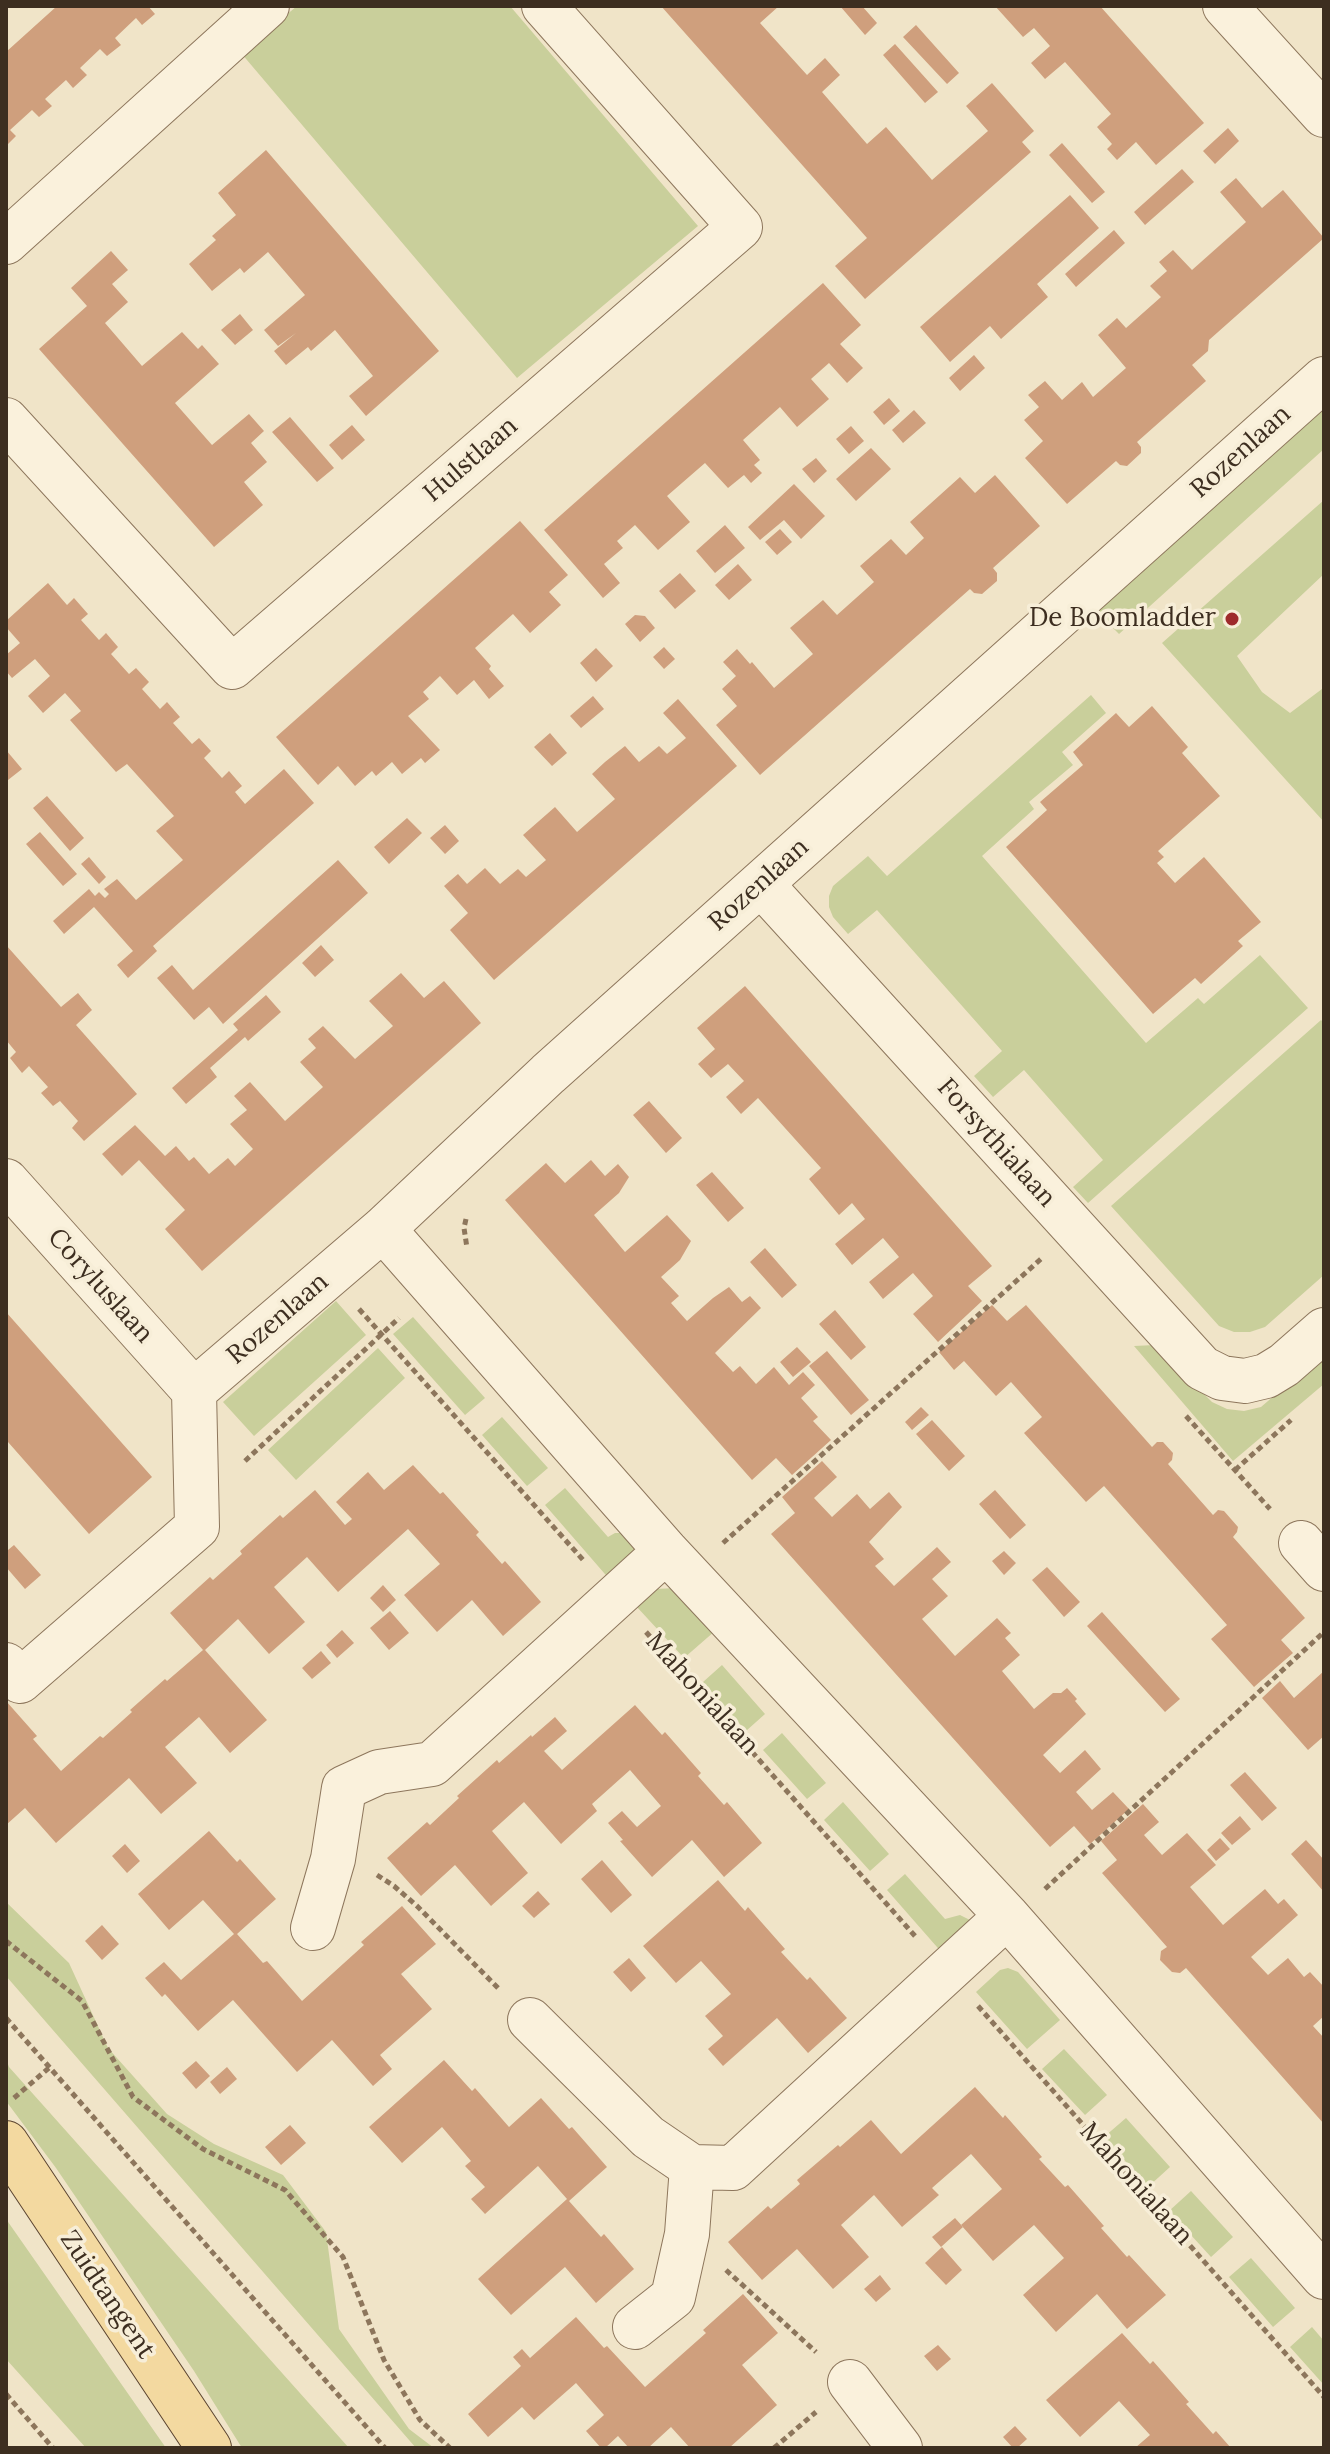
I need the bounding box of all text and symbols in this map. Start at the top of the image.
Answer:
street label: Rozenlaan [1184,399,1298,505]
street label: Hulstlaan [418,411,524,509]
place label: De Boomladder [1029,603,1216,635]
marker: De Boomladder [1223,610,1241,628]
street label: Rozenlaan [702,832,816,938]
street label: Forsythialaan [930,1072,1062,1214]
street label: Coryluslaan [41,1222,159,1350]
street label: Rozenlaan [221,1267,335,1371]
street label: Mahonialaan [639,1626,765,1762]
street label: Mahonialaan [1073,2116,1199,2252]
street label: Zuidtangent [53,2225,161,2365]

